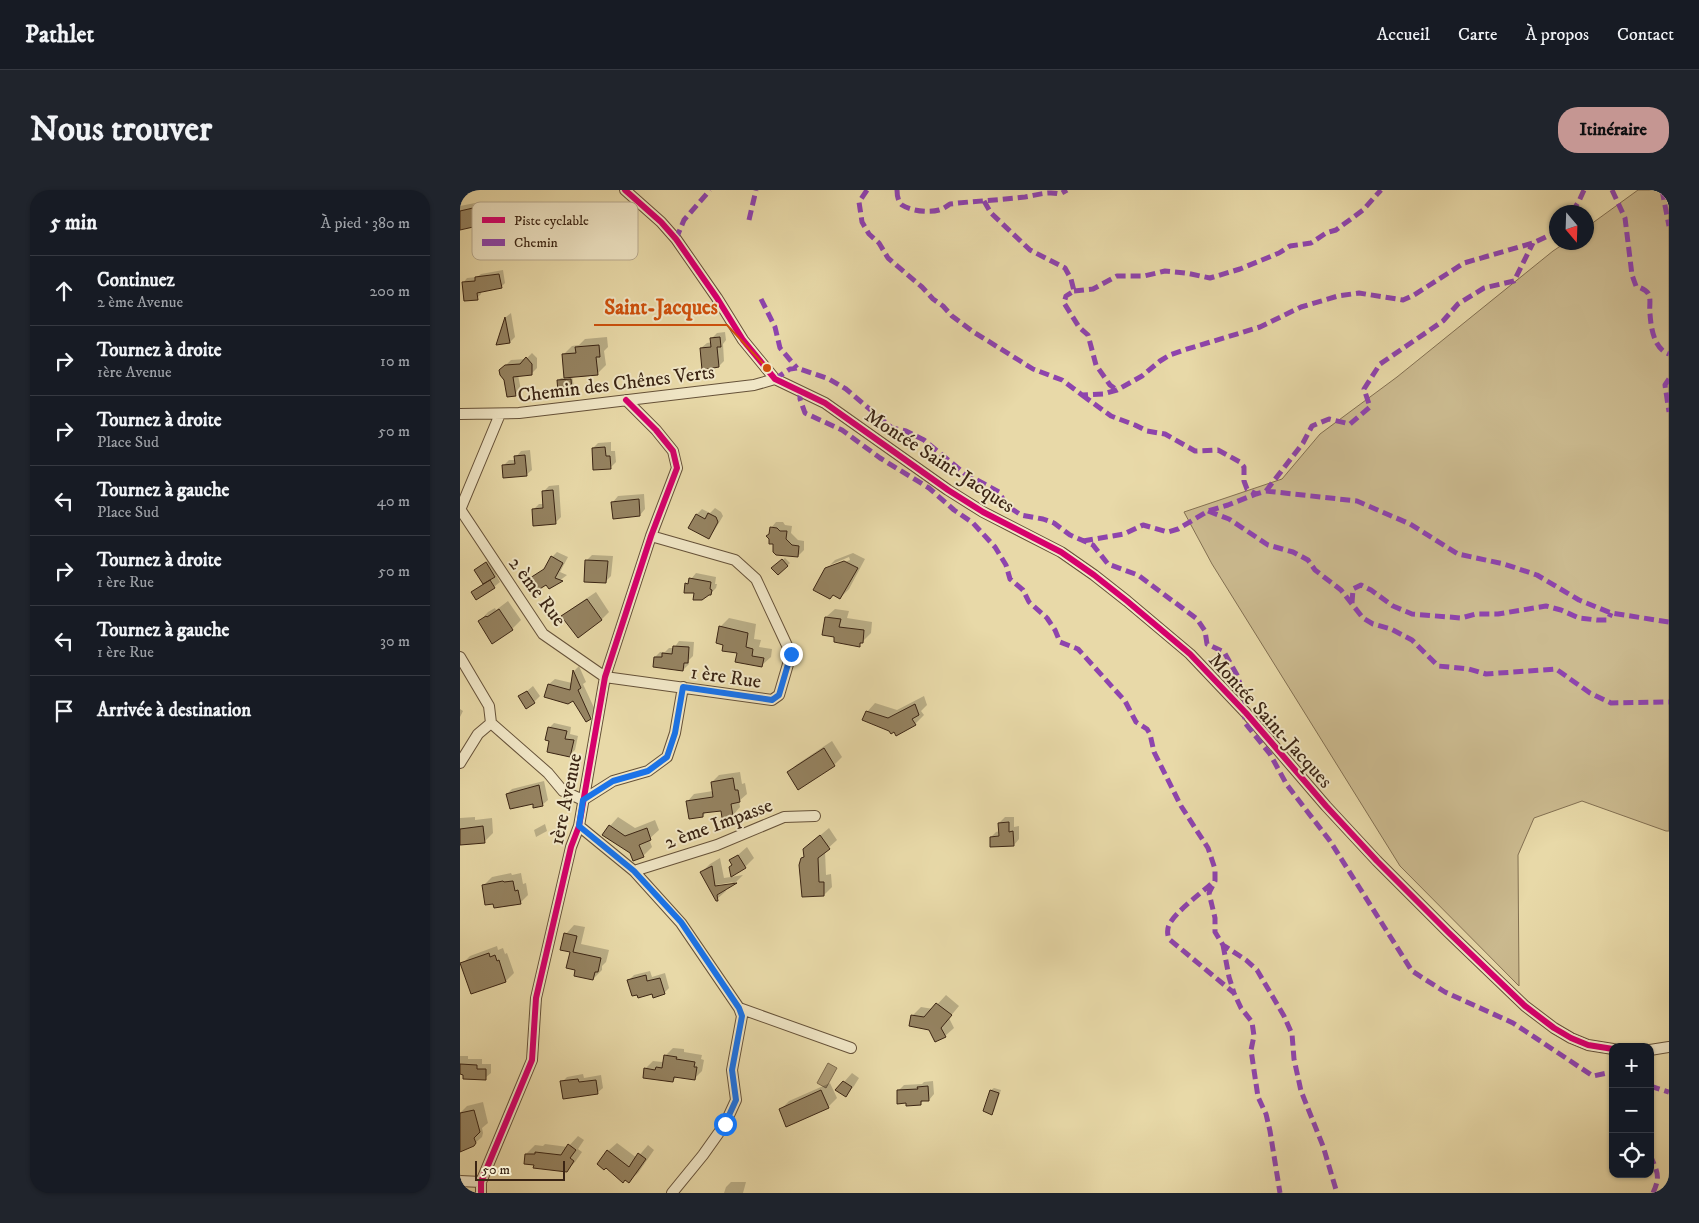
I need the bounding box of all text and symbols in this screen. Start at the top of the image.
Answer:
text: Pathlet [25,20,94,50]
text: Accueil [1377,24,1430,46]
text: Carte [1458,24,1497,46]
text: À propos [1525,24,1589,46]
text: Contact [1617,24,1674,46]
button: Itinéraire [1558,107,1669,153]
text: Nous trouver [30,108,212,152]
legend [472,202,638,260]
north arrow [1549,205,1594,250]
text: 5 min [50,210,97,236]
text: Piste cyclable [514,212,589,230]
text: À pied · 380 m [321,213,410,233]
text: Chemin [514,234,559,252]
text: Continuez [97,269,175,292]
icon: ahead [50,277,78,305]
text: 200 m [369,281,410,301]
callout: Saint-Jacques [594,289,727,325]
text: 2 ème Avenue [97,292,183,312]
text: Saint-Jacques [604,295,718,321]
text: Tournez à droite [97,339,222,362]
icon: right [50,347,78,375]
text: 10 m [380,351,410,371]
street label: Chemin des Chênes Verts [516,360,716,409]
text: 1ère Avenue [97,362,172,382]
street label: Montée Saint-Jacques [860,404,1019,519]
text: Tournez à droite [97,409,222,432]
icon: right [50,417,78,445]
text: 50 m [378,421,410,441]
text: Place Sud [97,432,159,452]
text: Tournez à gauche [97,479,229,502]
icon: left [50,487,78,515]
text: 40 m [377,491,410,511]
text: Place Sud [97,502,159,522]
text: Tournez à droite [97,549,222,572]
street label: 2 ème Rue [502,552,571,632]
icon: right [50,557,78,585]
text: 50 m [378,561,410,581]
text: 1 ère Rue [97,572,154,592]
text: Tournez à gauche [97,619,229,642]
icon: left [50,627,78,655]
text: 30 m [380,631,410,651]
text: 1 ère Rue [97,642,154,662]
route end [780,643,803,666]
street label: Montée Saint-Jacques [1203,648,1337,794]
street label: 1 ère Rue [689,660,763,695]
icon: arrive [50,697,78,725]
text: Arrivée à destination [97,699,251,722]
street label: 1ère Avenue [545,751,588,848]
street label: 2 ème Impasse [661,793,776,856]
map controls [1609,1043,1654,1178]
button: + [1609,1043,1654,1088]
button: − [1609,1088,1654,1133]
route start [714,1113,737,1136]
button: locate [1609,1133,1654,1178]
scale bar [475,1158,565,1181]
text: 50 m [482,1161,510,1179]

